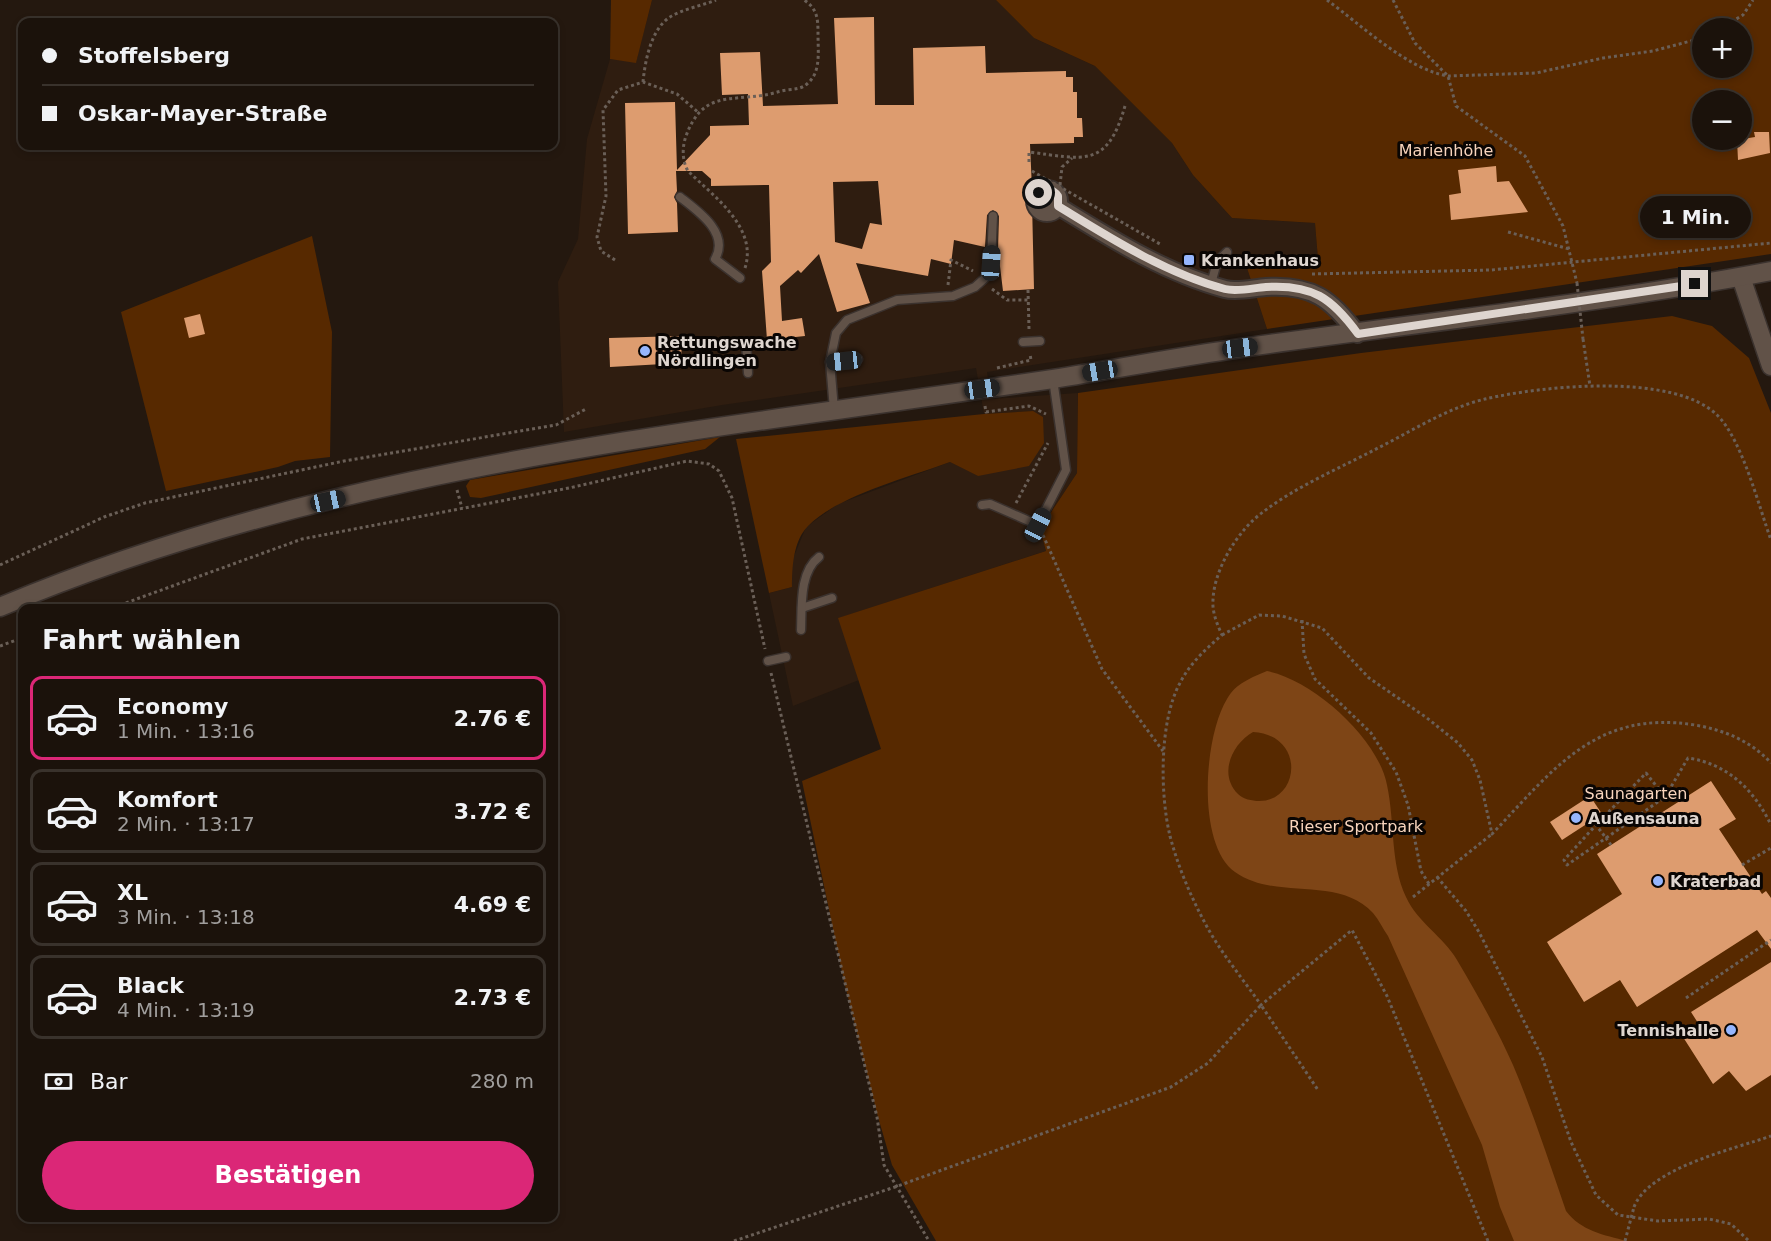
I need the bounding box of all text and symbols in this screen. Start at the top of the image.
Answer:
map controls [1692,18,1752,150]
button: + [1692,18,1752,78]
text: Stoffelsberg [78,43,230,68]
button: − [1692,90,1752,150]
text: Oskar-Mayer-Straße [78,101,327,126]
park label: Marienhöhe [1399,141,1493,160]
route start [1025,179,1052,206]
callout: 1 Min. [1640,197,1750,239]
text: 1 Min. [1661,205,1730,229]
car [981,244,1001,282]
place label: Krankenhaus [1201,251,1319,270]
marker: Krankenhaus [1182,253,1196,267]
route end [1681,270,1708,297]
place label: Rettungswache Nördlingen [657,333,797,370]
car [1221,337,1259,359]
marker: Rettungswache Nördlingen [638,344,652,358]
car [825,350,863,372]
car [1081,359,1119,383]
car [963,378,1001,400]
car [309,488,347,514]
car [1022,505,1054,545]
text: Fahrt wählen [42,624,241,655]
icon: car [45,691,99,745]
text: Economy [117,694,228,719]
text: 2.76 € [454,706,531,731]
text: 1 Min. · 13:16 [117,719,255,743]
icon: car [45,784,99,838]
park label: Saunagarten [1585,784,1687,803]
text: Komfort [117,787,218,812]
text: 3.72 € [454,799,531,824]
place label: Außensauna [1588,809,1699,828]
marker: Außensauna [1569,811,1583,825]
text: 2 Min. · 13:17 [117,812,255,836]
park label: Rieser Sportpark [1289,817,1424,836]
place label: Kraterbad [1670,872,1761,891]
marker: Kraterbad [1651,874,1665,888]
icon: car [45,877,99,931]
text: XL [117,880,148,905]
text: 4.69 € [454,892,531,917]
text: 3 Min. · 13:18 [117,905,255,929]
icon: car [45,970,99,1024]
text: Black [117,973,184,998]
text: 2.73 € [454,985,531,1010]
text: 4 Min. · 13:19 [117,998,255,1022]
place label: Tennishalle [1618,1021,1719,1040]
marker: Tennishalle [1724,1023,1738,1037]
icon: cash [42,1065,75,1098]
text: Bar [90,1069,128,1094]
text: 280 m [470,1069,534,1093]
button: Bestätigen [42,1141,534,1210]

